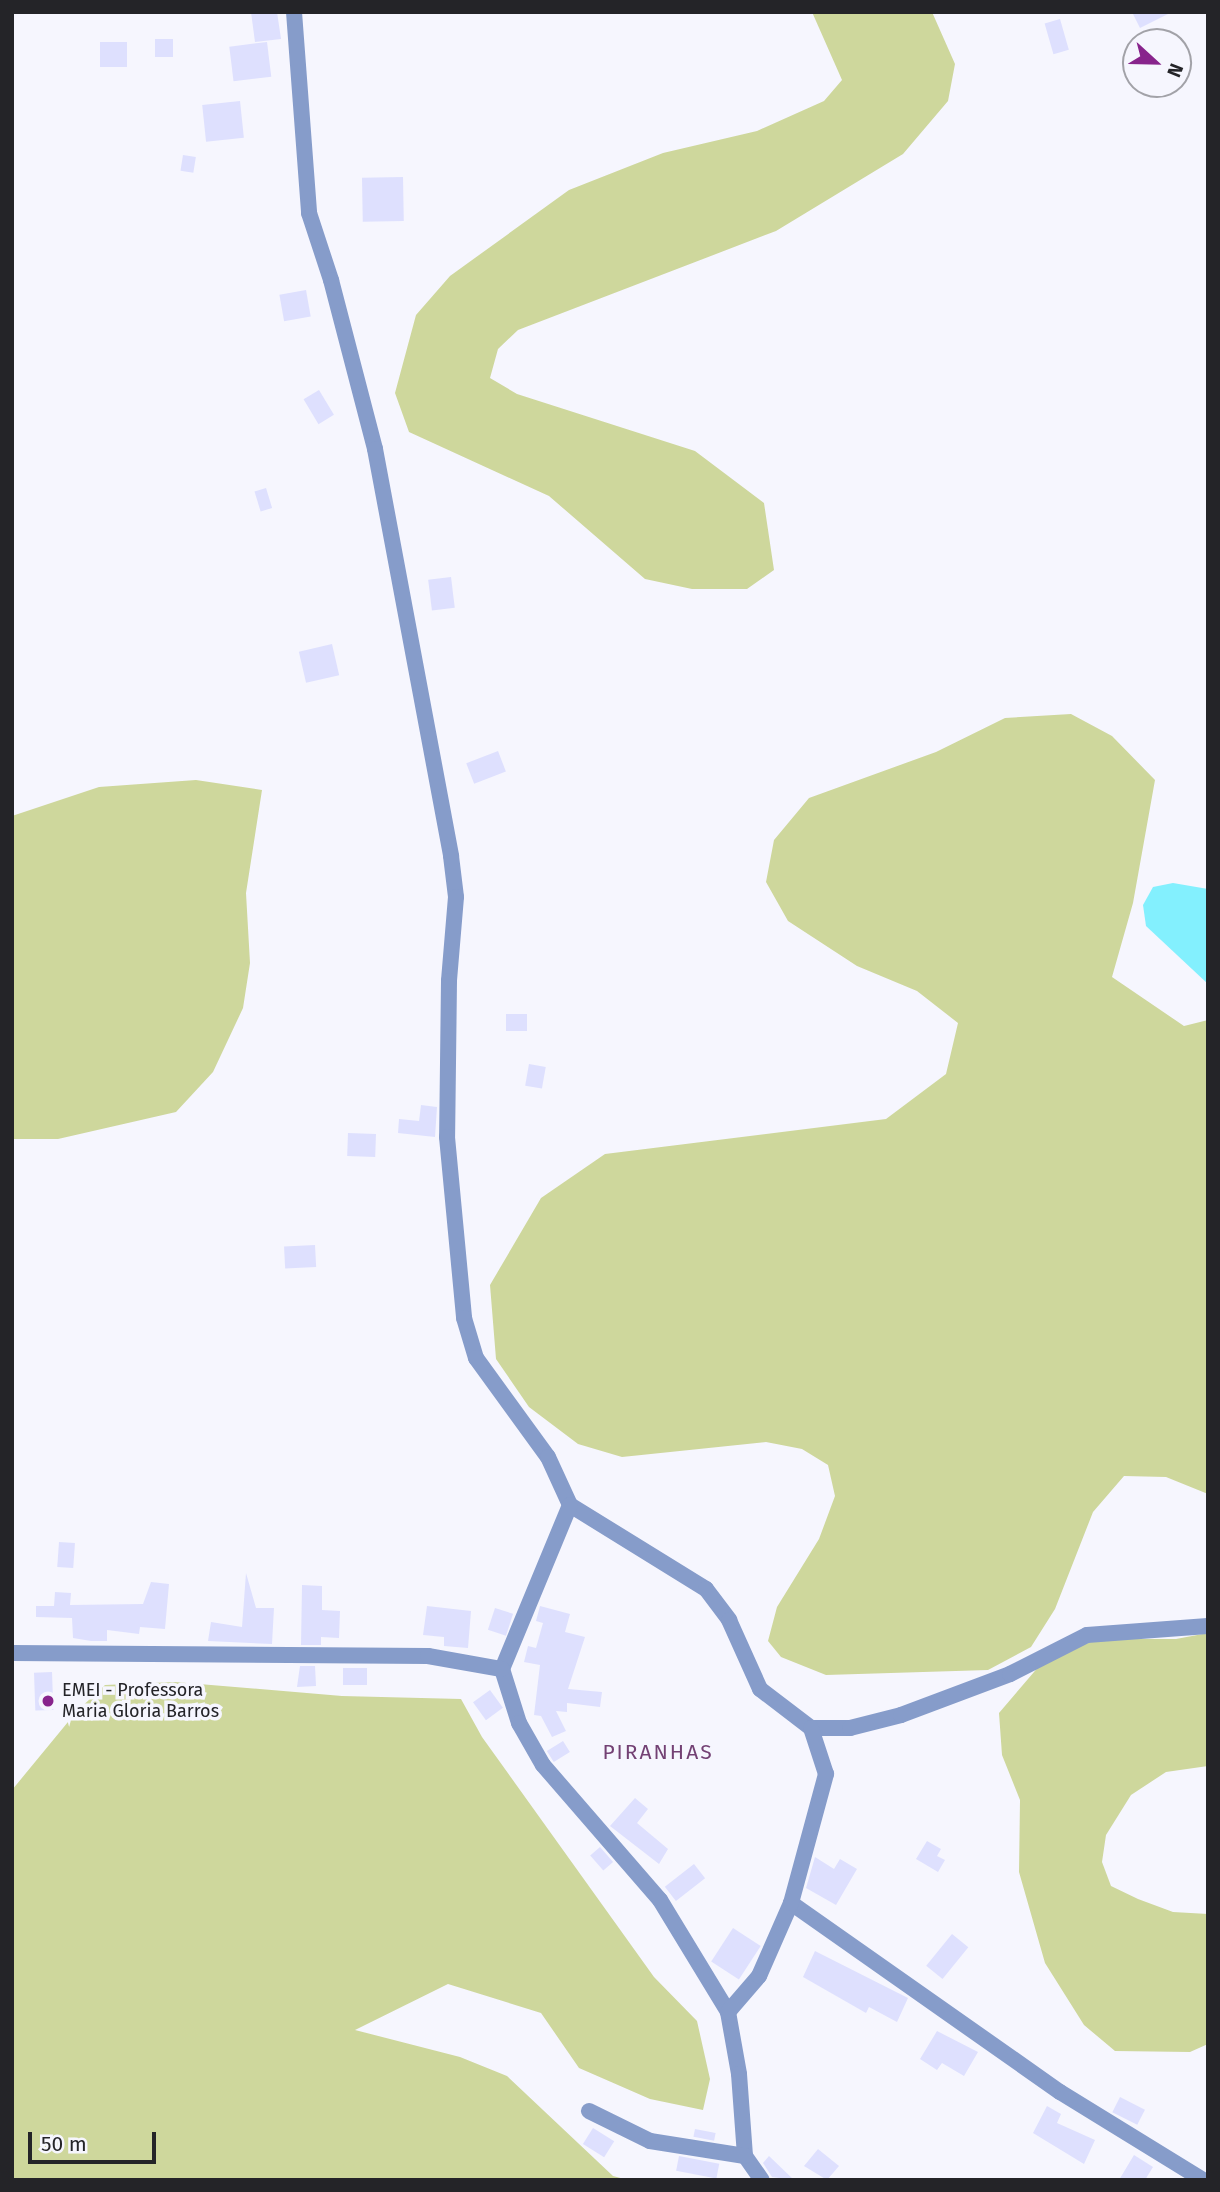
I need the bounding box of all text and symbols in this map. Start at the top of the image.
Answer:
north arrow [1122,28,1192,98]
text: N [1162,60,1188,80]
place label: EMEI - Professora Maria Gloria Barros [62,1680,219,1722]
marker: EMEI - Professora Maria Gloria Barros [40,1693,56,1709]
district label: PIRANHAS [603,1739,713,1765]
scale bar [32,2118,159,2162]
text: 50 m [41,2131,87,2157]

